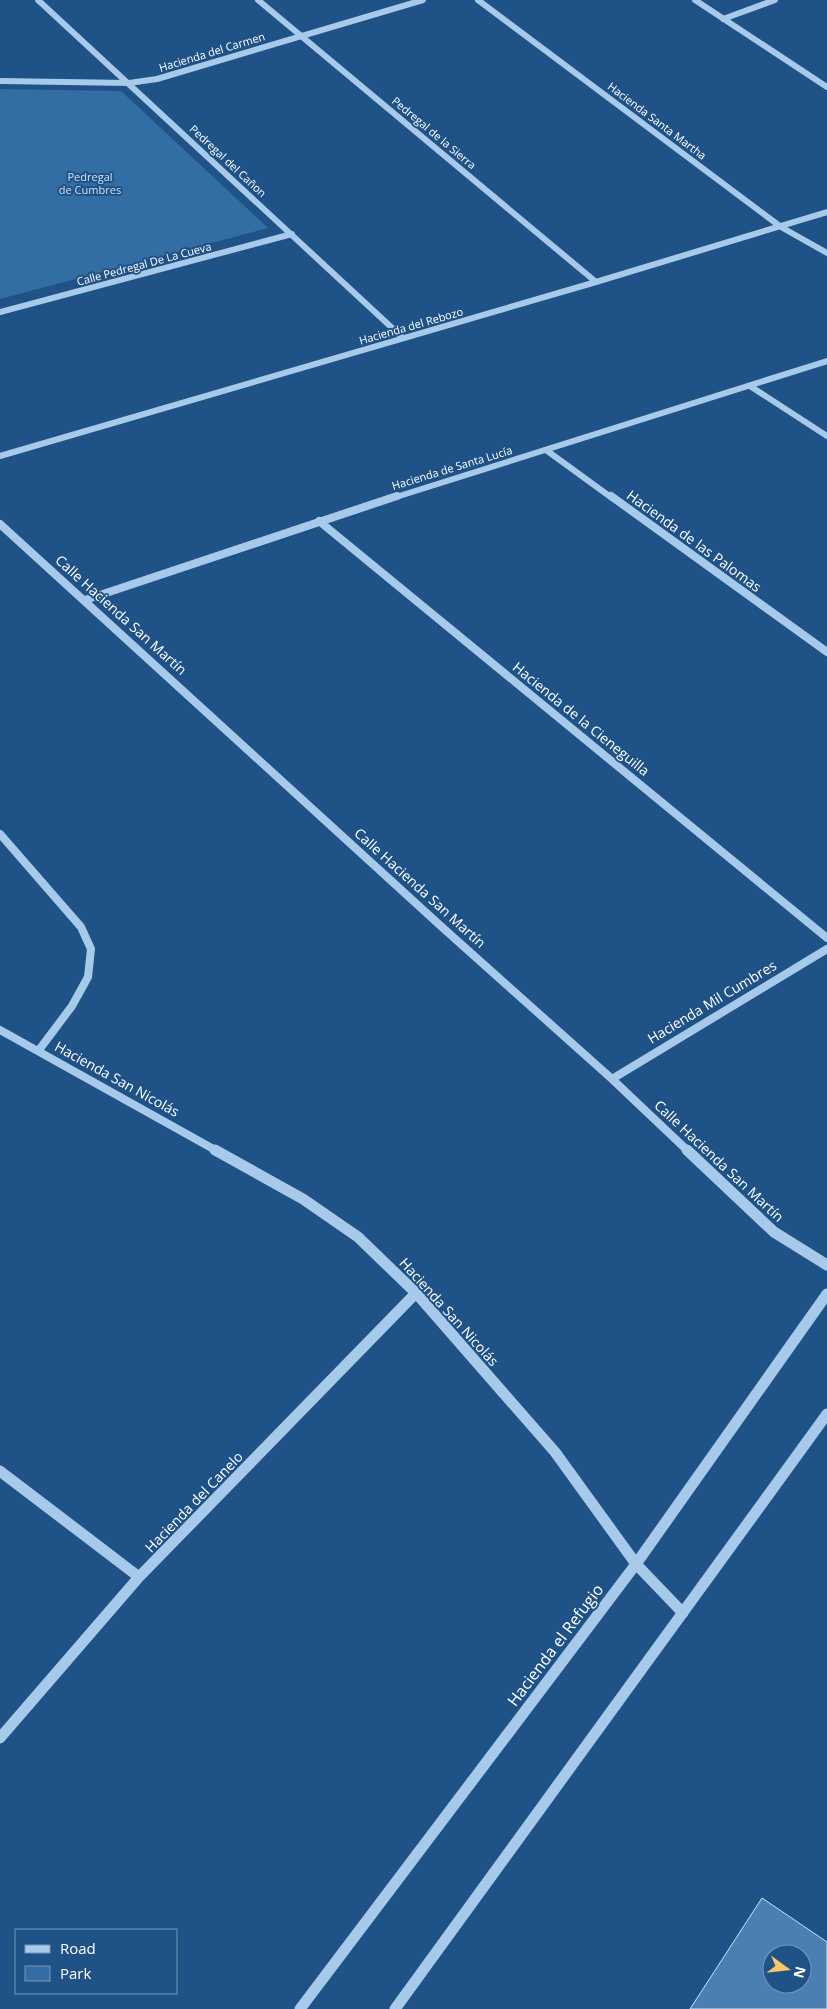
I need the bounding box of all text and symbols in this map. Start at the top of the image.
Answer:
street label: Hacienda del Carmen [157,28,267,75]
street label: Hacienda Santa Martha [605,79,710,163]
street label: Pedregal de la Sierra [389,93,480,172]
street label: Pedregal del Cañon [187,121,270,200]
park label: Pedregal de Cumbres [59,169,121,197]
street label: Calle Pedregal De La Cueva [75,238,213,289]
street label: Hacienda del Rebozo [357,303,465,348]
street label: Hacienda de Santa Lucía [390,442,514,493]
street label: Hacienda de las Palomas [623,485,766,596]
street label: Calle Hacienda San Martín [52,550,191,679]
street label: Hacienda de la Cieneguilla [509,657,654,780]
street label: Calle Hacienda San Martín [351,823,490,952]
street label: Hacienda Mil Cumbres [644,955,780,1048]
street label: Hacienda San Nicolás [52,1036,183,1121]
street label: Calle Hacienda San Martín [650,1095,788,1226]
street label: Hacienda San Nicolás [396,1253,503,1370]
street label: Hacienda del Canelo [140,1447,247,1556]
street label: Hacienda el Refugio [502,1579,608,1711]
legend [15,1929,178,1994]
text: Road [60,1938,96,1958]
north arrow [762,1944,812,1994]
text: Park [60,1963,91,1983]
text: N [789,1965,811,1980]

